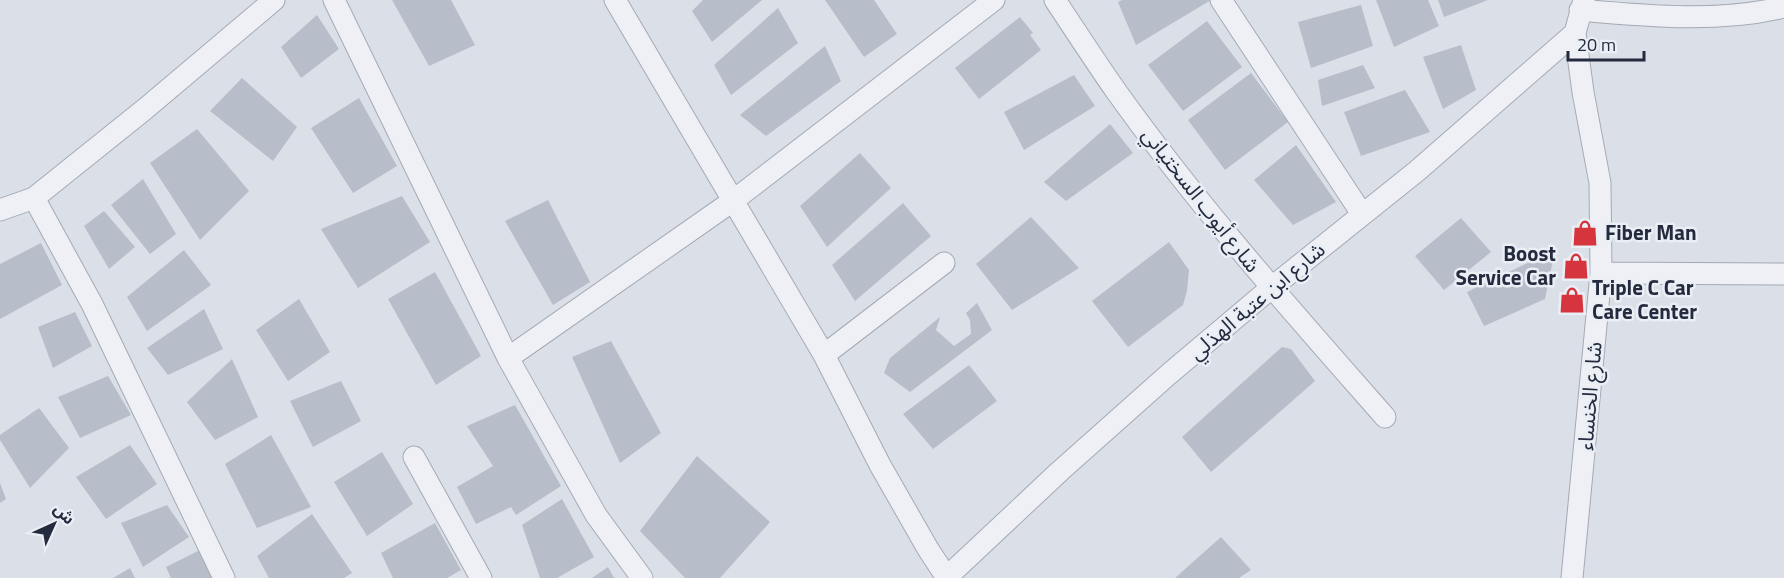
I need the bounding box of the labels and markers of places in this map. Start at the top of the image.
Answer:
place label: Fiber Man [1605,216,1697,248]
shop icon: Fiber Man [1570,218,1600,248]
place label: Boost Service Car [1456,237,1556,293]
shop icon: Boost Service Car [1561,251,1591,281]
place label: Triple C Car Care Center [1592,271,1697,327]
shop icon: Triple C Car Care Center [1557,285,1587,315]

